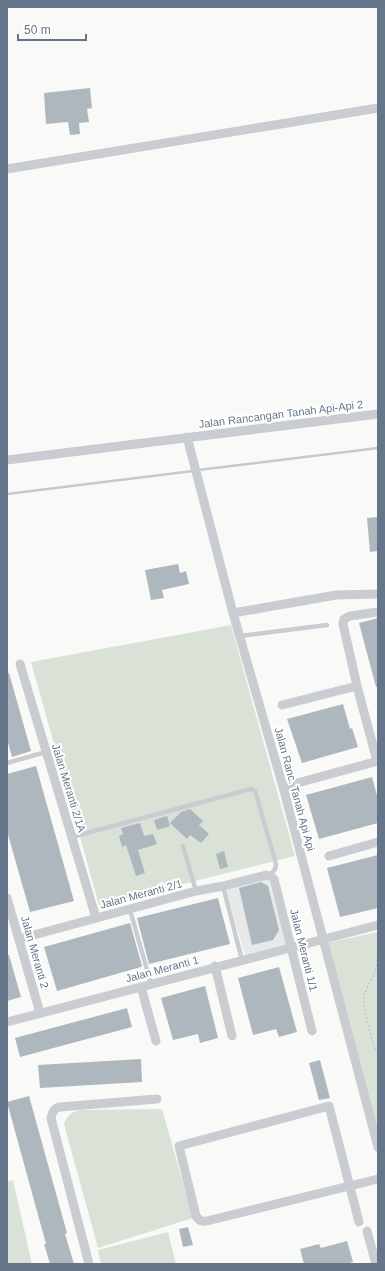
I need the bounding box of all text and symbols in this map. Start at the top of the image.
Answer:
scale bar [18,16,86,42]
text: 50 m [24,23,51,37]
street label: Jalan Rancangan Tanah Api-Api 2 [198,398,364,430]
street label: Jalan Ranc. Tanah Api Api [273,726,317,852]
street label: Jalan Meranti 2/1A [50,742,88,834]
street label: Jalan Meranti 2/1 [99,877,183,911]
street label: Jalan Meranti 1/1 [288,908,320,992]
street label: Jalan Meranti 2 [19,914,51,990]
street label: Jalan Meranti 1 [124,953,200,985]

